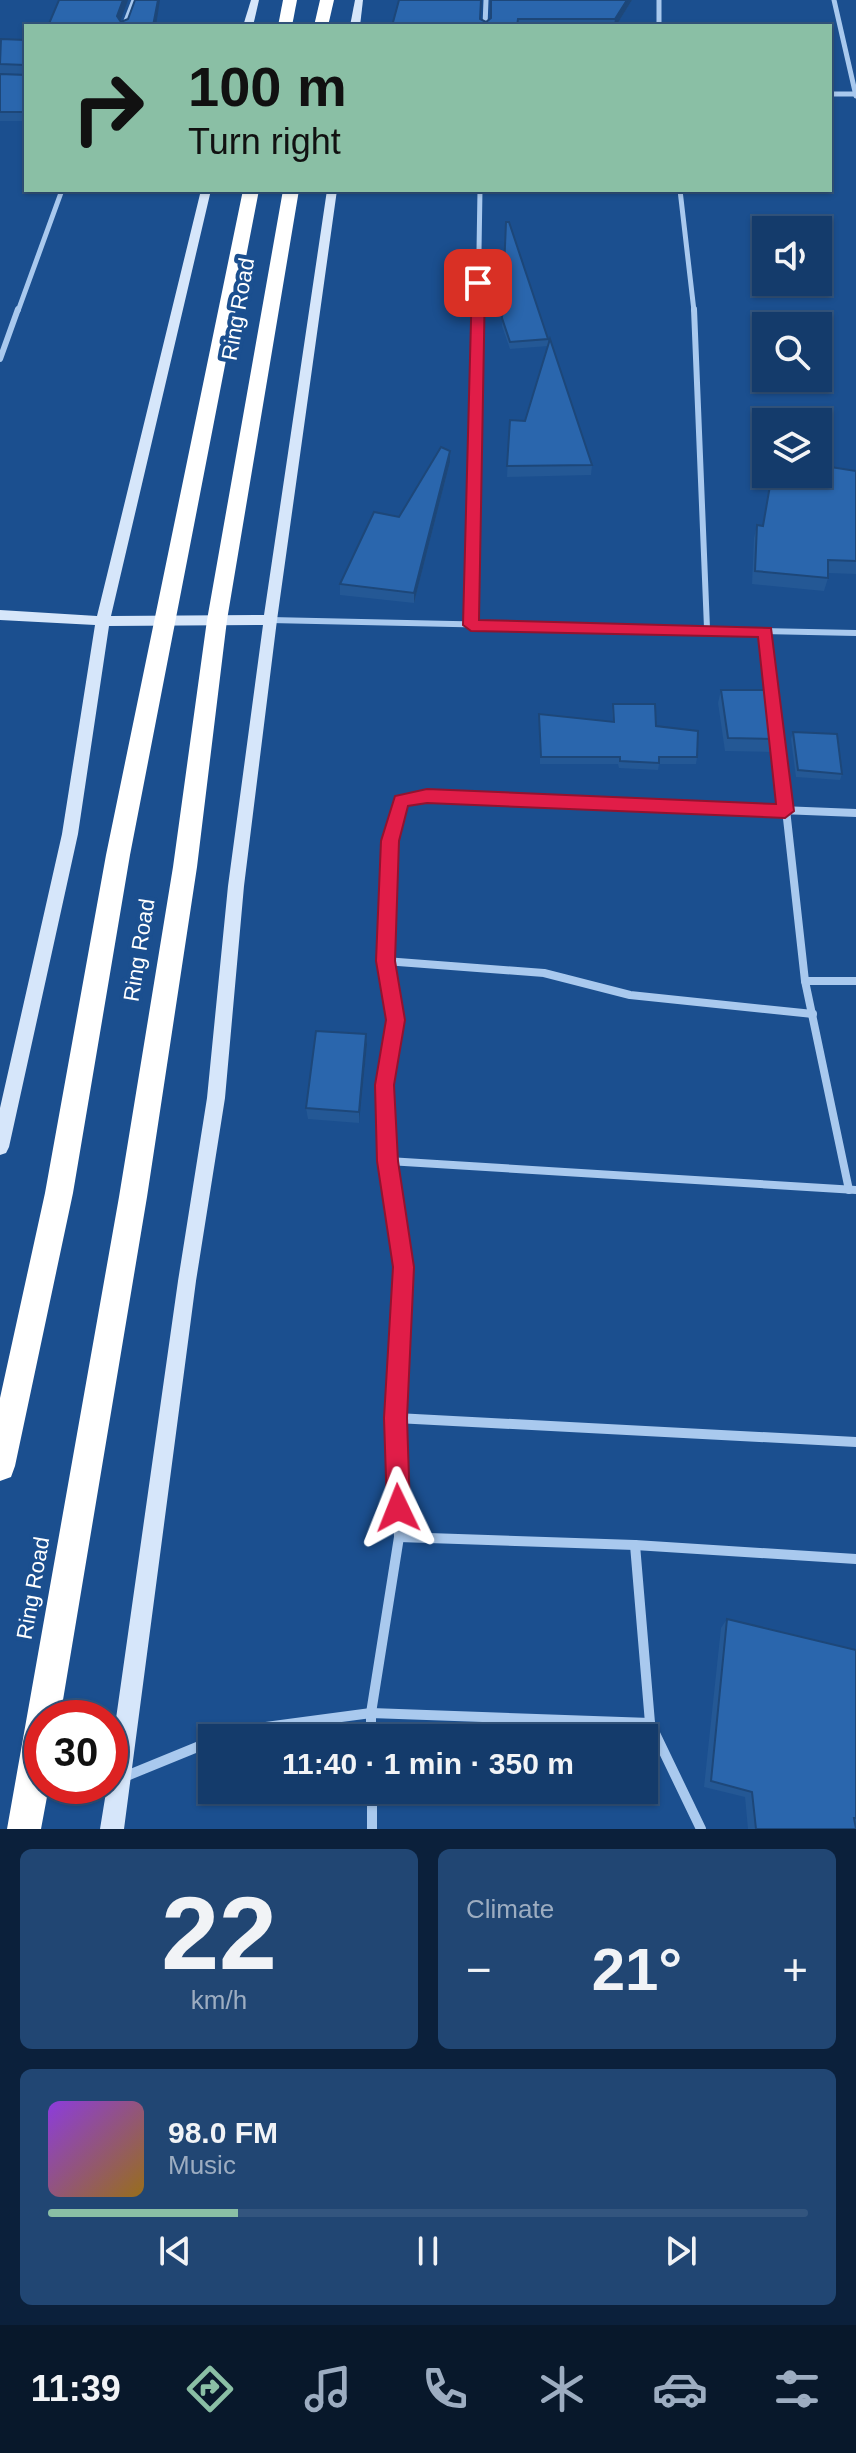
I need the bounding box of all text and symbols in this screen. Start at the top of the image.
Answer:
text: 100 m [188,55,347,118]
icon: right [56,56,160,160]
text: Turn right [188,121,341,162]
map controls [752,216,832,488]
button: sound [752,216,832,296]
pin [444,249,512,317]
street label: Ring Road [217,256,259,362]
icon: arrive [456,261,500,305]
button: search [752,312,832,392]
button: layers [752,408,832,488]
street label: Ring Road [119,897,159,1003]
position arrow [356,1466,440,1550]
street label: Ring Road [12,1535,54,1641]
speed limit sign: 30 [24,1700,128,1804]
text: 11:40 · 1 min · 350 m [282,1747,574,1780]
text: 22 [161,1875,277,1991]
text: Climate [466,1894,554,1924]
text: 21° [592,1936,682,2003]
text: − [466,1945,492,1994]
text: + [782,1945,808,1994]
text: km/h [191,1985,247,2015]
text: 98.0 FM [168,2116,278,2149]
text: Music [168,2150,236,2180]
icon: previous [153,2229,197,2273]
icon: pause [406,2229,450,2273]
icon: next [659,2229,703,2273]
icon: directions [182,2361,238,2417]
icon: music [300,2361,356,2417]
icon: phone [417,2361,473,2417]
icon: climate [534,2361,590,2417]
icon: car [652,2361,708,2417]
icon: filters [769,2361,825,2417]
text: 11:39 [31,2368,121,2409]

